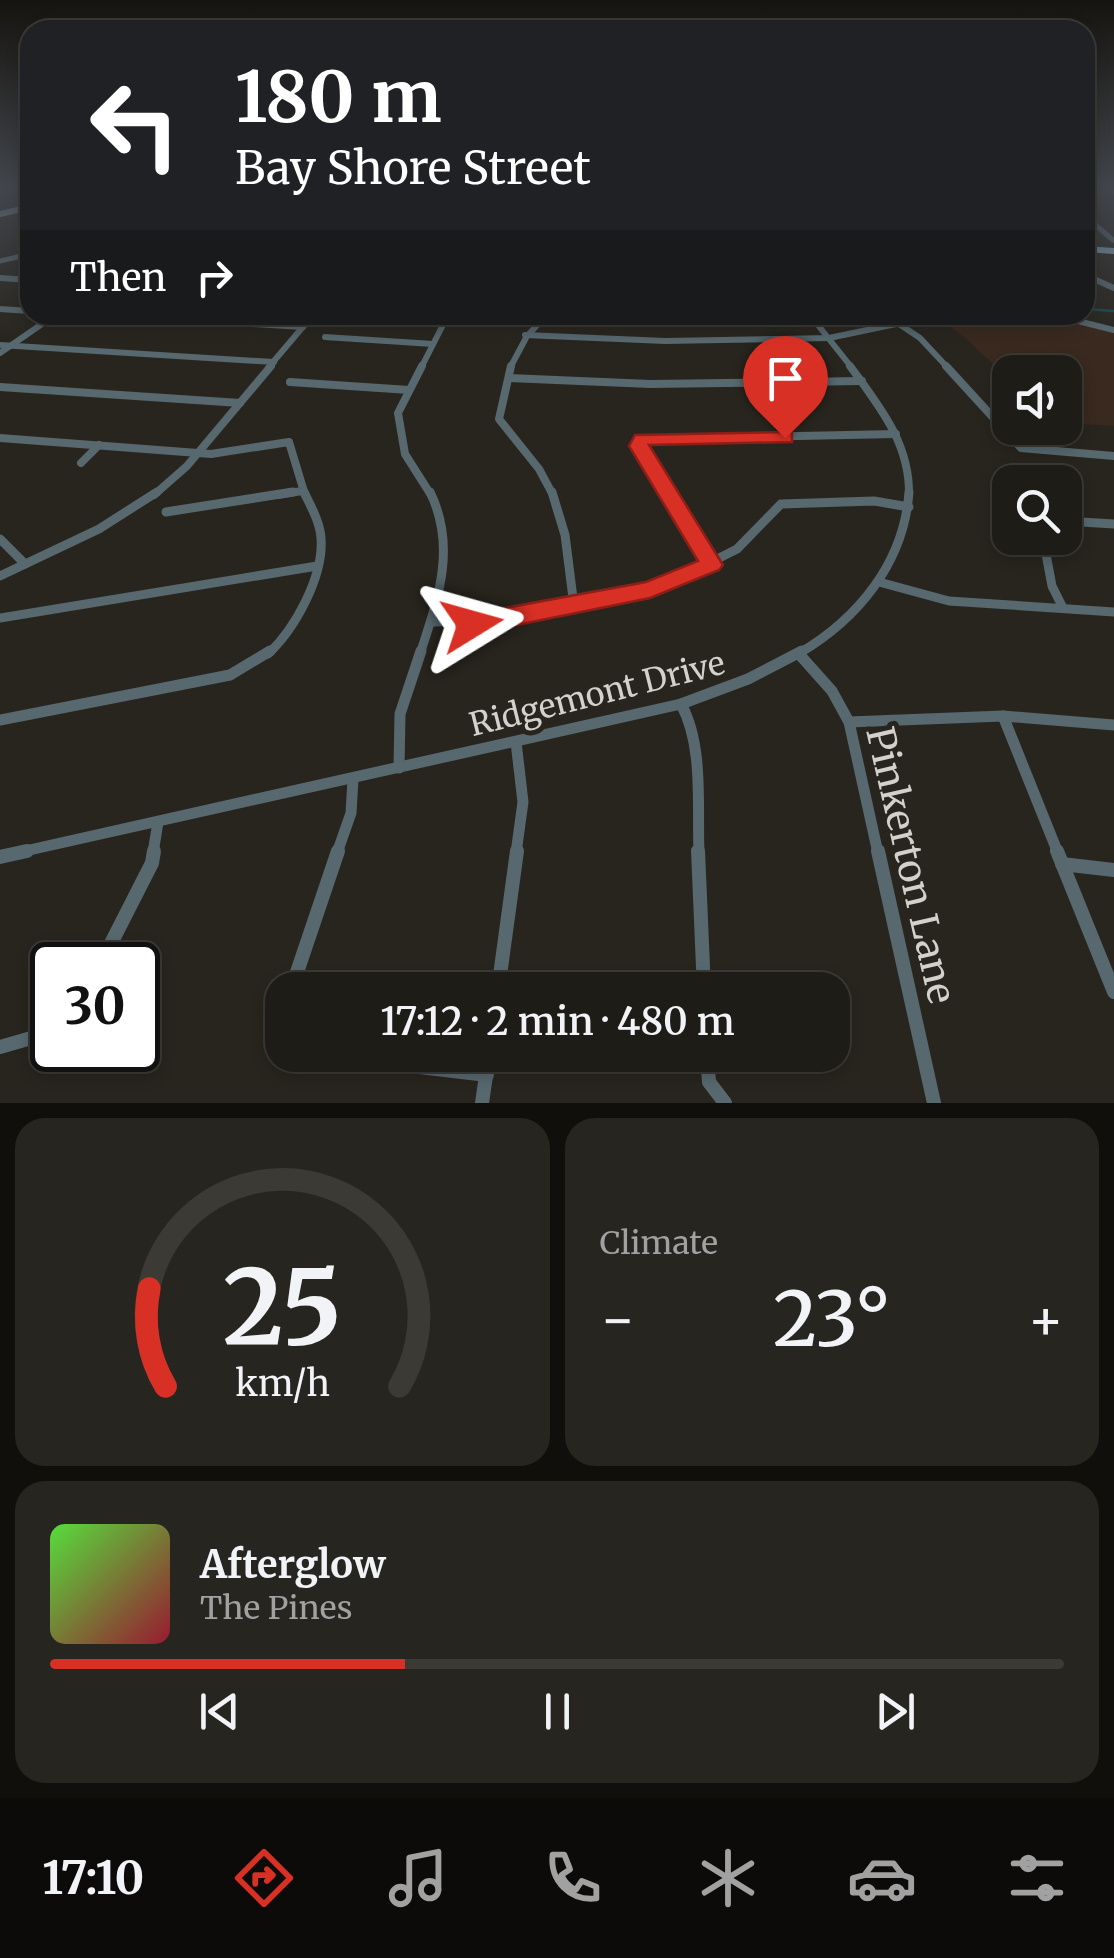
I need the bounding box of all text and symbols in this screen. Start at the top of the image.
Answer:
text: 180 m [235,53,442,141]
icon: left [70,60,200,190]
text: Bay Shore Street [235,140,591,196]
icon: right [187,250,242,305]
text: Then [70,254,167,301]
pin [743,336,828,439]
icon: arrive [758,351,813,406]
map controls [992,355,1082,555]
button: sound [992,355,1082,445]
button: search [992,465,1082,555]
position arrow [420,572,524,676]
street label: Ridgemont Drive [465,643,729,745]
street label: Pinkerton Lane [856,722,966,1008]
speed limit sign: 30 [30,942,160,1072]
text: 17:12 · 2 min · 480 m [380,998,735,1045]
text: Climate [600,1223,718,1263]
text: 25 [223,1242,342,1372]
text: 23° [773,1272,891,1366]
text: − [600,1285,636,1354]
text: + [1027,1285,1064,1354]
text: km/h [235,1361,330,1406]
text: Afterglow [200,1541,386,1588]
text: The Pines [200,1588,352,1628]
icon: previous [192,1684,247,1739]
icon: pause [530,1684,585,1739]
icon: next [868,1684,923,1739]
icon: directions [229,1843,299,1913]
icon: music [383,1843,453,1913]
icon: phone [538,1843,608,1913]
icon: climate [693,1843,763,1913]
icon: car [847,1843,917,1913]
icon: filters [1002,1843,1072,1913]
text: 17:10 [42,1850,144,1906]

